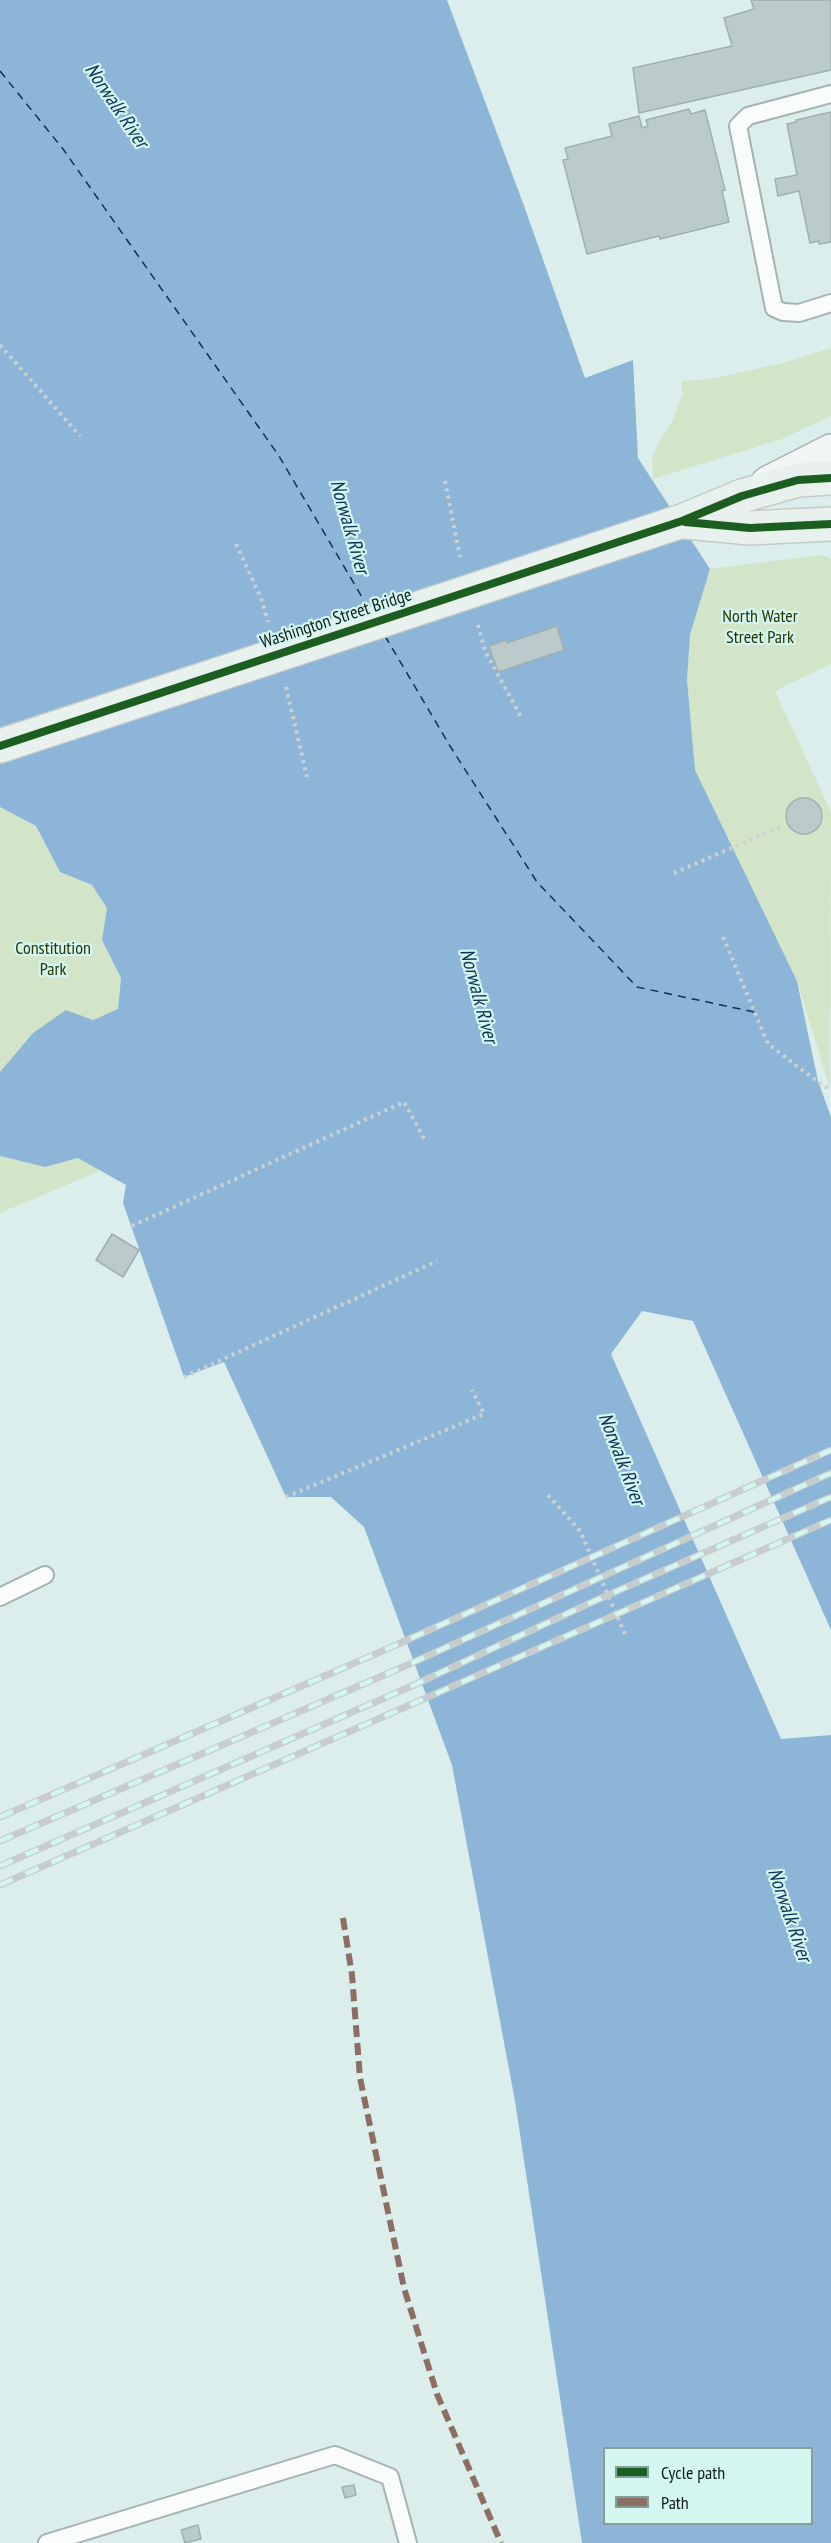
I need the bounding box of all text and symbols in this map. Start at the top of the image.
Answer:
water label: Norwalk River [79,59,153,153]
water label: Norwalk River [324,477,374,577]
street label: Washington Street Bridge [258,584,414,654]
park label: North Water Street Park [722,606,798,648]
park label: Constitution Park [15,938,91,980]
water label: Norwalk River [454,946,502,1046]
water label: Norwalk River [592,1410,650,1508]
water label: Norwalk River [762,1865,816,1965]
legend [603,2447,813,2525]
text: Cycle path [661,2461,725,2484]
text: Path [661,2491,689,2514]

